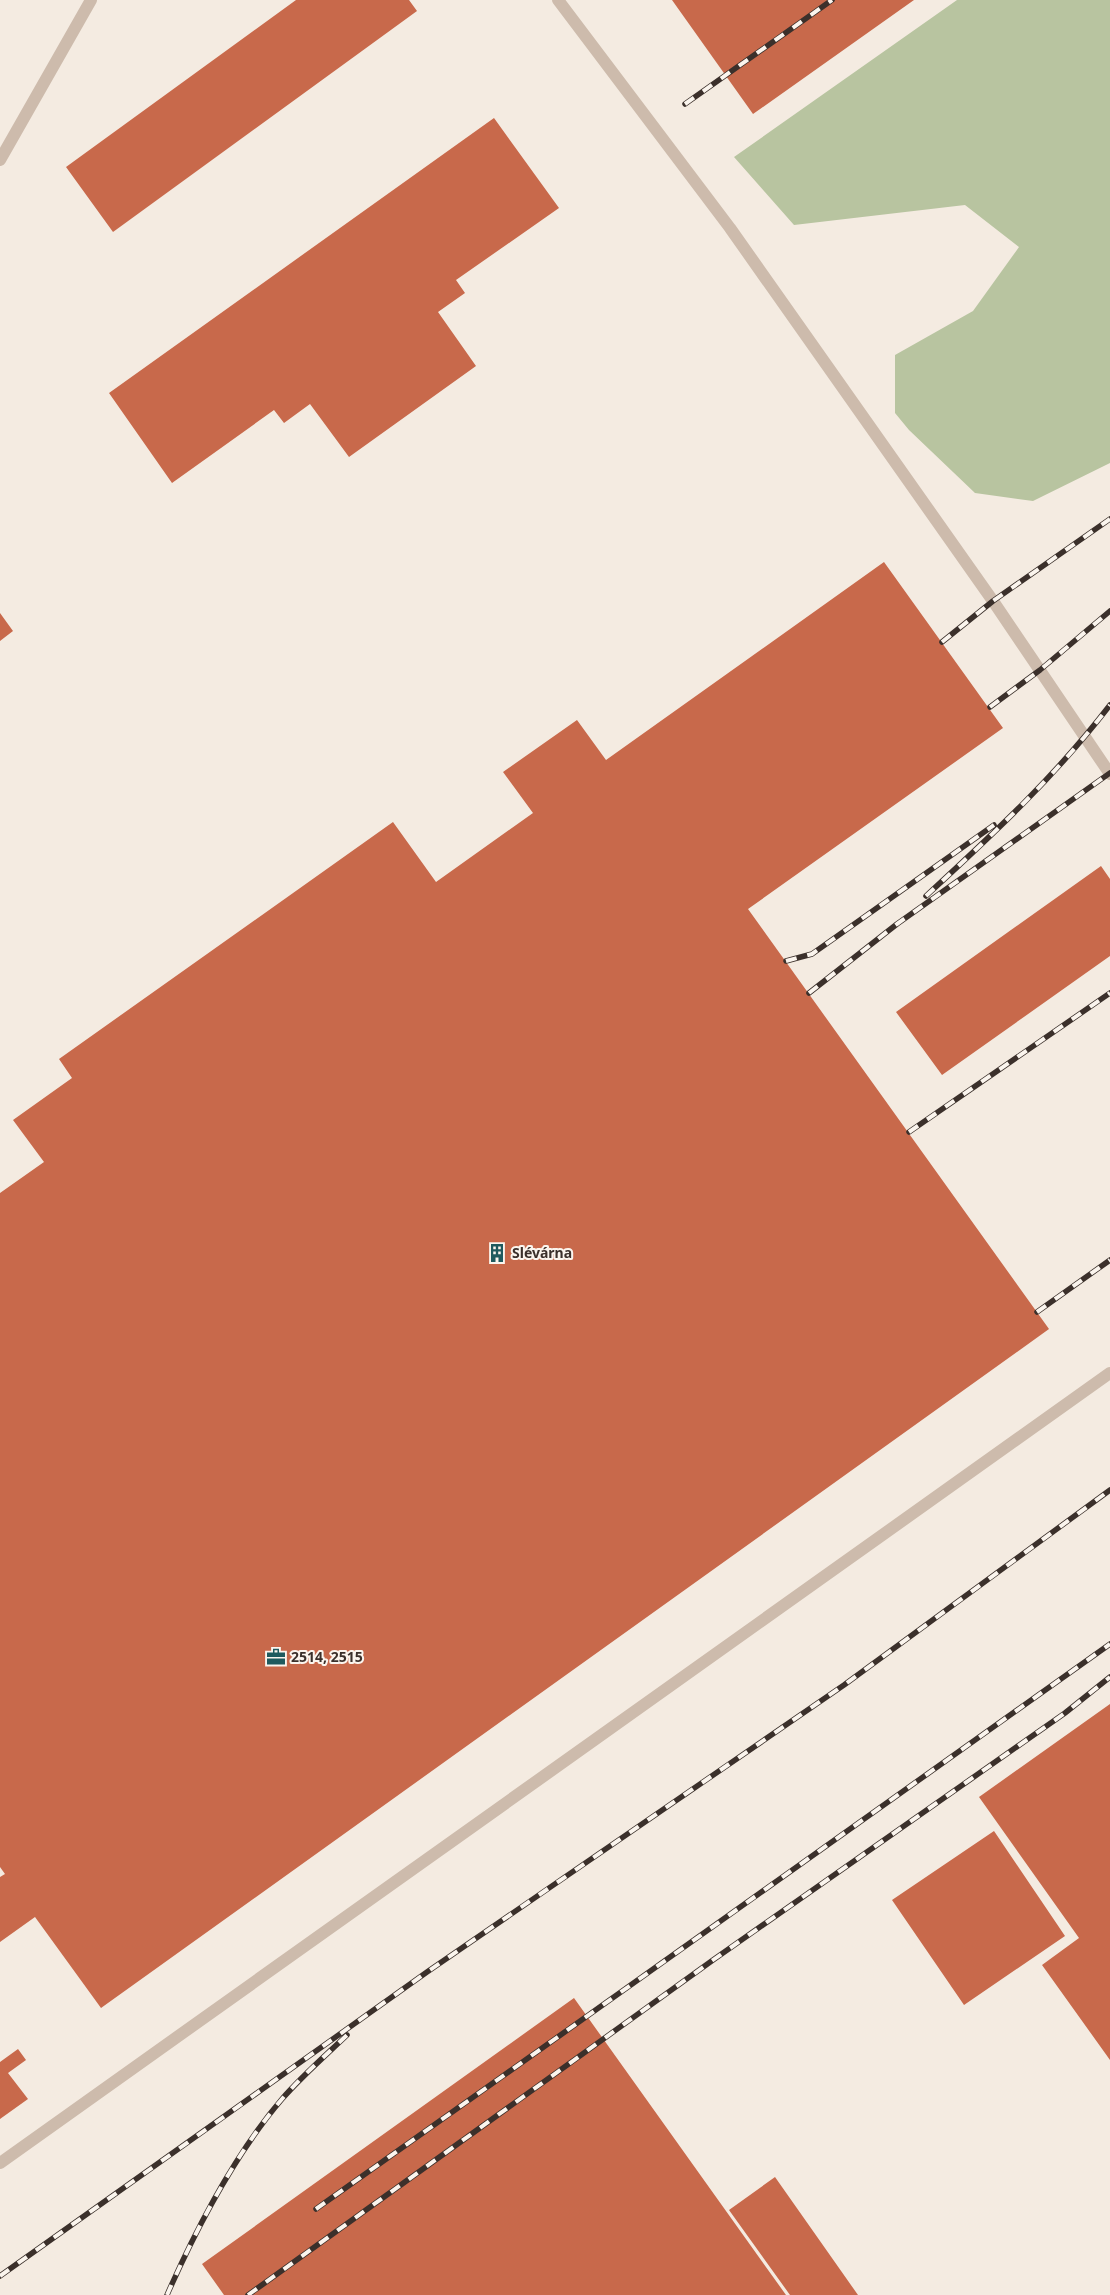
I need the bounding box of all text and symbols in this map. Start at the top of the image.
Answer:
building icon: Slévárna [486,1242,508,1264]
place label: Slévárna [512,1243,572,1262]
office icon: 2514, 2515 [265,1646,287,1668]
place label: 2514, 2515 [291,1647,363,1666]

